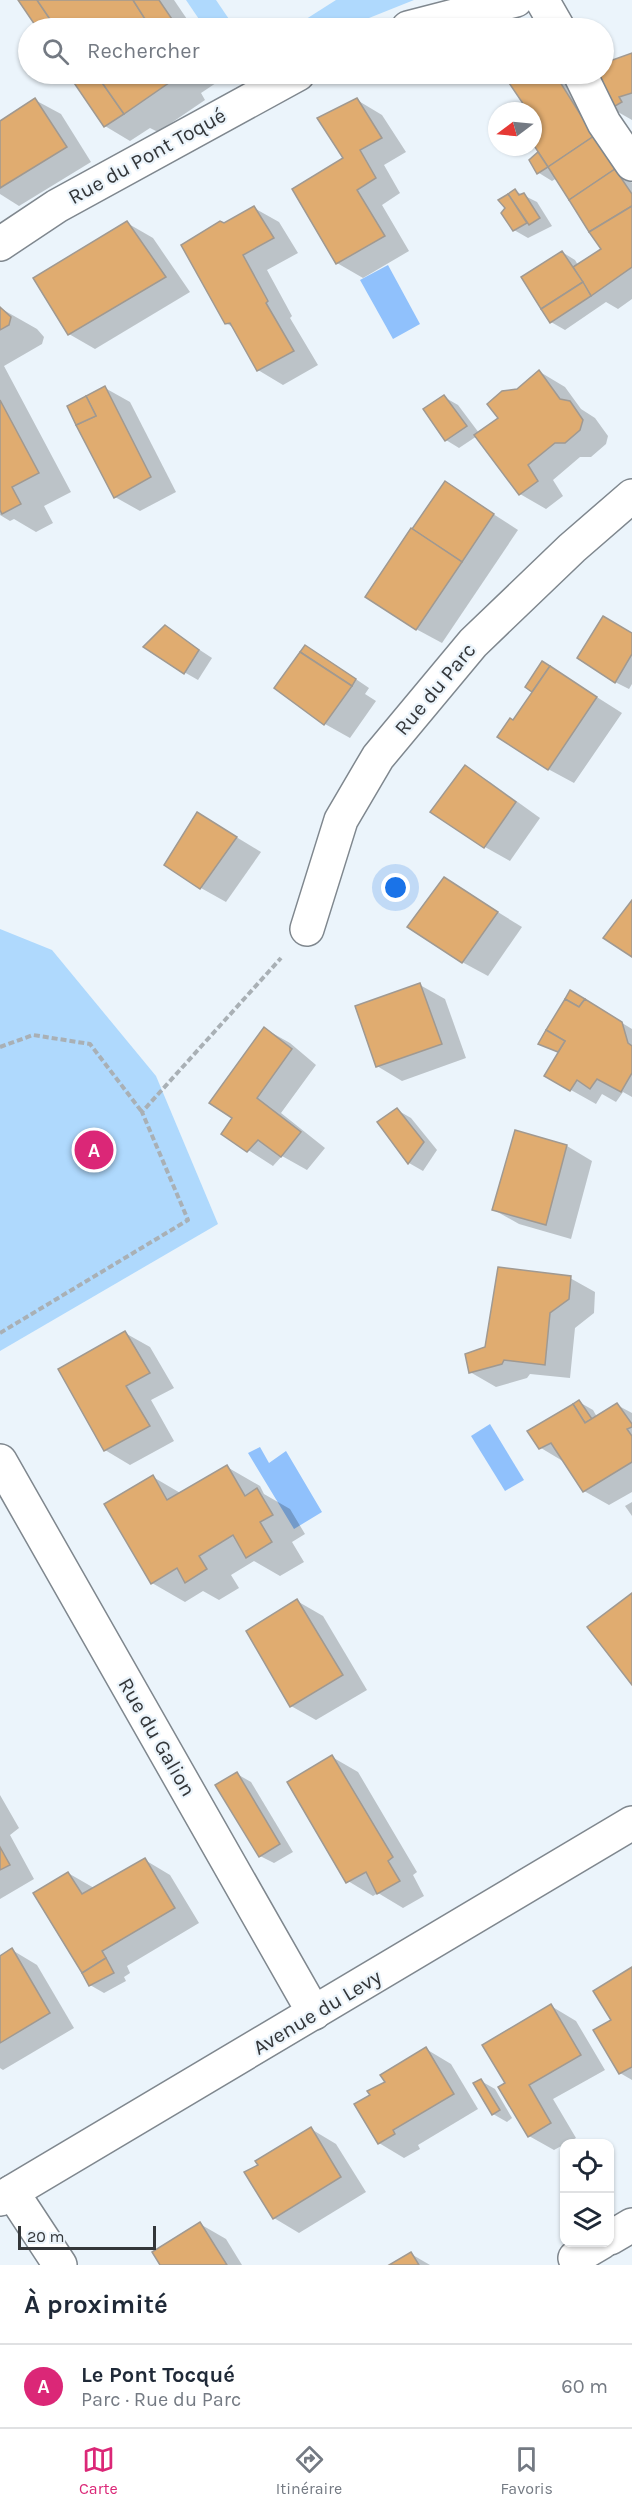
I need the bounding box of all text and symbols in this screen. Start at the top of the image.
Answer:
search box [18,18,614,84]
icon: search [39,35,72,68]
text: Rechercher [87,38,200,64]
north arrow [488,102,542,156]
street label: Rue du Pont Toqué [64,103,230,209]
street label: Rue du Parc [389,638,481,740]
your location [381,873,410,902]
pin: A [74,1128,113,1172]
street label: Rue du Galion [113,1673,201,1801]
street label: Avenue du Levy [249,1964,386,2060]
map controls [560,2139,614,2247]
button: locate [560,2139,614,2193]
button: layers [560,2193,614,2247]
scale bar [18,2223,156,2250]
text: 20 m [27,2227,65,2246]
text: À proximité [24,2289,168,2320]
text: Le Pont Tocqué [81,2362,235,2388]
text: A [37,2375,50,2398]
text: 60 m [561,2375,608,2398]
text: Parc · Rue du Parc [81,2388,241,2411]
tab: Carte [79,2443,118,2498]
tab: Itinéraire [276,2443,342,2498]
tab: Favoris [500,2443,553,2498]

